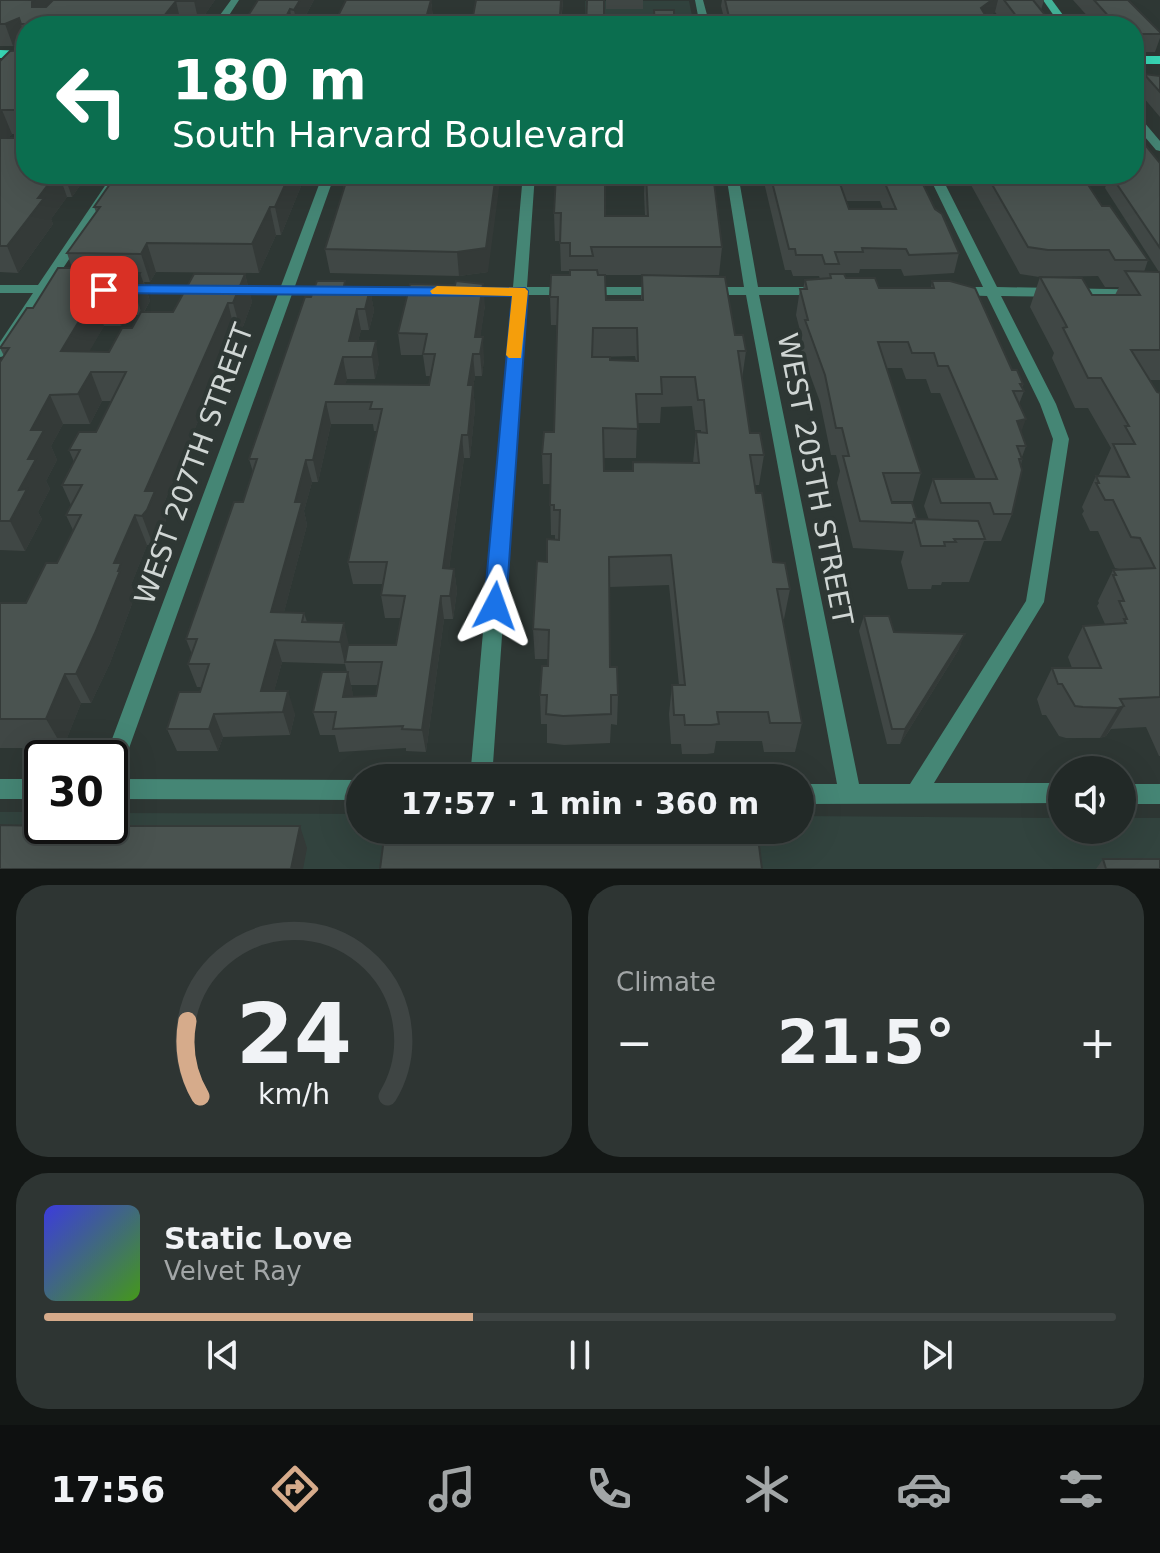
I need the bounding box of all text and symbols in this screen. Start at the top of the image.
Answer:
text: 180 m [172,47,367,112]
icon: left [40,48,144,152]
text: South Harvard Boulevard [172,114,626,155]
pin [70,256,138,324]
icon: arrive [82,268,126,312]
street label: WEST 207TH STREET [128,318,261,609]
street label: WEST 205TH STREET [771,330,860,629]
position arrow [453,564,537,648]
speed limit sign: 30 [24,740,128,844]
map controls [1048,756,1136,844]
button: sound [1048,756,1136,844]
text: 17:57 · 1 min · 360 m [401,786,759,821]
text: Climate [616,967,716,997]
text: 24 [236,986,352,1083]
text: 21.5° [777,1007,955,1077]
text: − [616,1017,653,1068]
text: + [1079,1017,1116,1068]
text: km/h [258,1077,330,1111]
text: Static Love [164,1221,353,1256]
text: Velvet Ray [164,1256,302,1286]
icon: previous [201,1333,245,1377]
icon: pause [558,1333,602,1377]
icon: next [915,1333,959,1377]
icon: directions [267,1461,323,1517]
icon: music [424,1461,480,1517]
icon: phone [581,1461,637,1517]
icon: climate [739,1461,795,1517]
icon: car [896,1461,952,1517]
icon: filters [1053,1461,1109,1517]
text: 17:56 [51,1469,165,1510]

